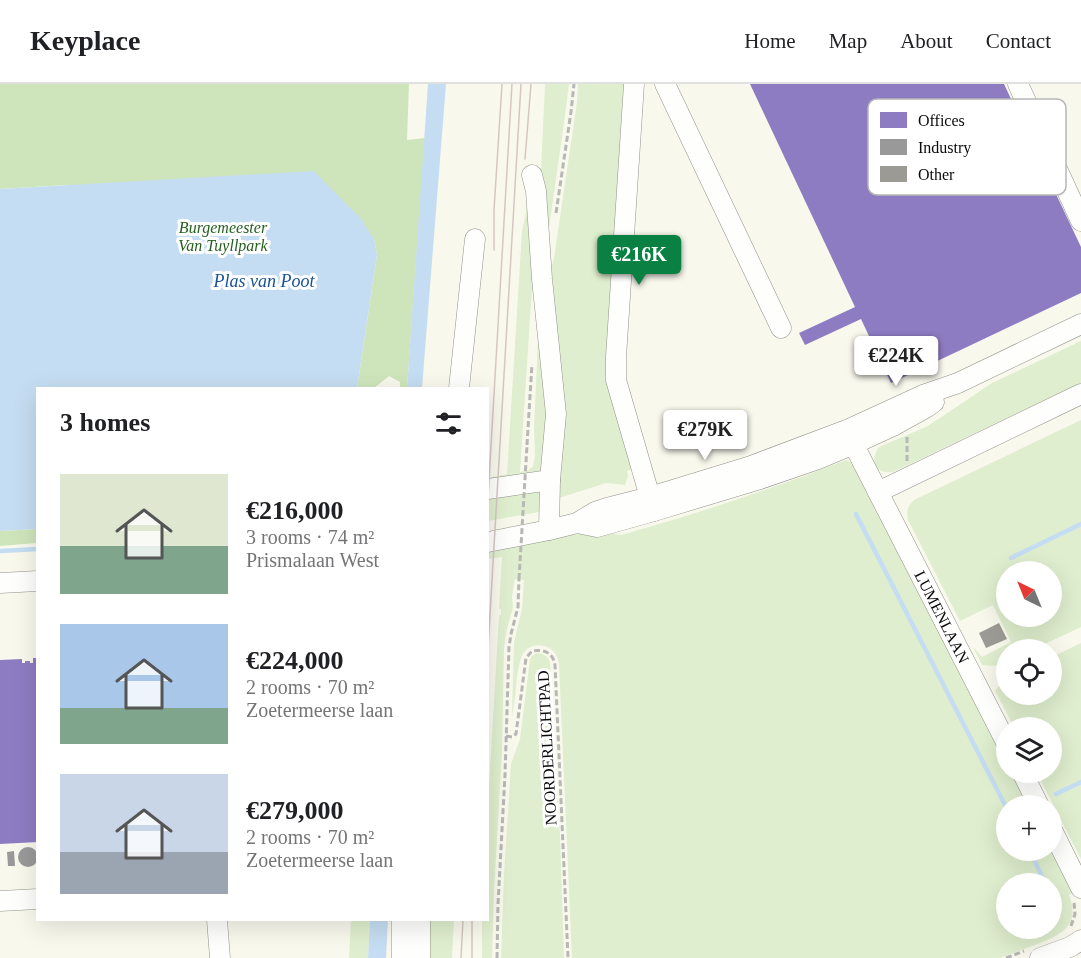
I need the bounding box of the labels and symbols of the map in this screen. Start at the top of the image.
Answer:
legend [868,99,1066,195]
text: Offices [918,112,965,129]
text: Industry [918,139,971,157]
text: Other [918,166,955,183]
park label: Burgemeester Van Tuyllpark [178,219,269,255]
pin: €216K [597,235,681,286]
water label: Plas van Poot [213,271,315,291]
pin: €224K [854,336,938,387]
pin: €279K [663,410,747,461]
north arrow [996,561,1062,627]
street label: LUMENLAAN [911,568,973,666]
street label: NOORDERLICHTPAD [534,670,560,826]

